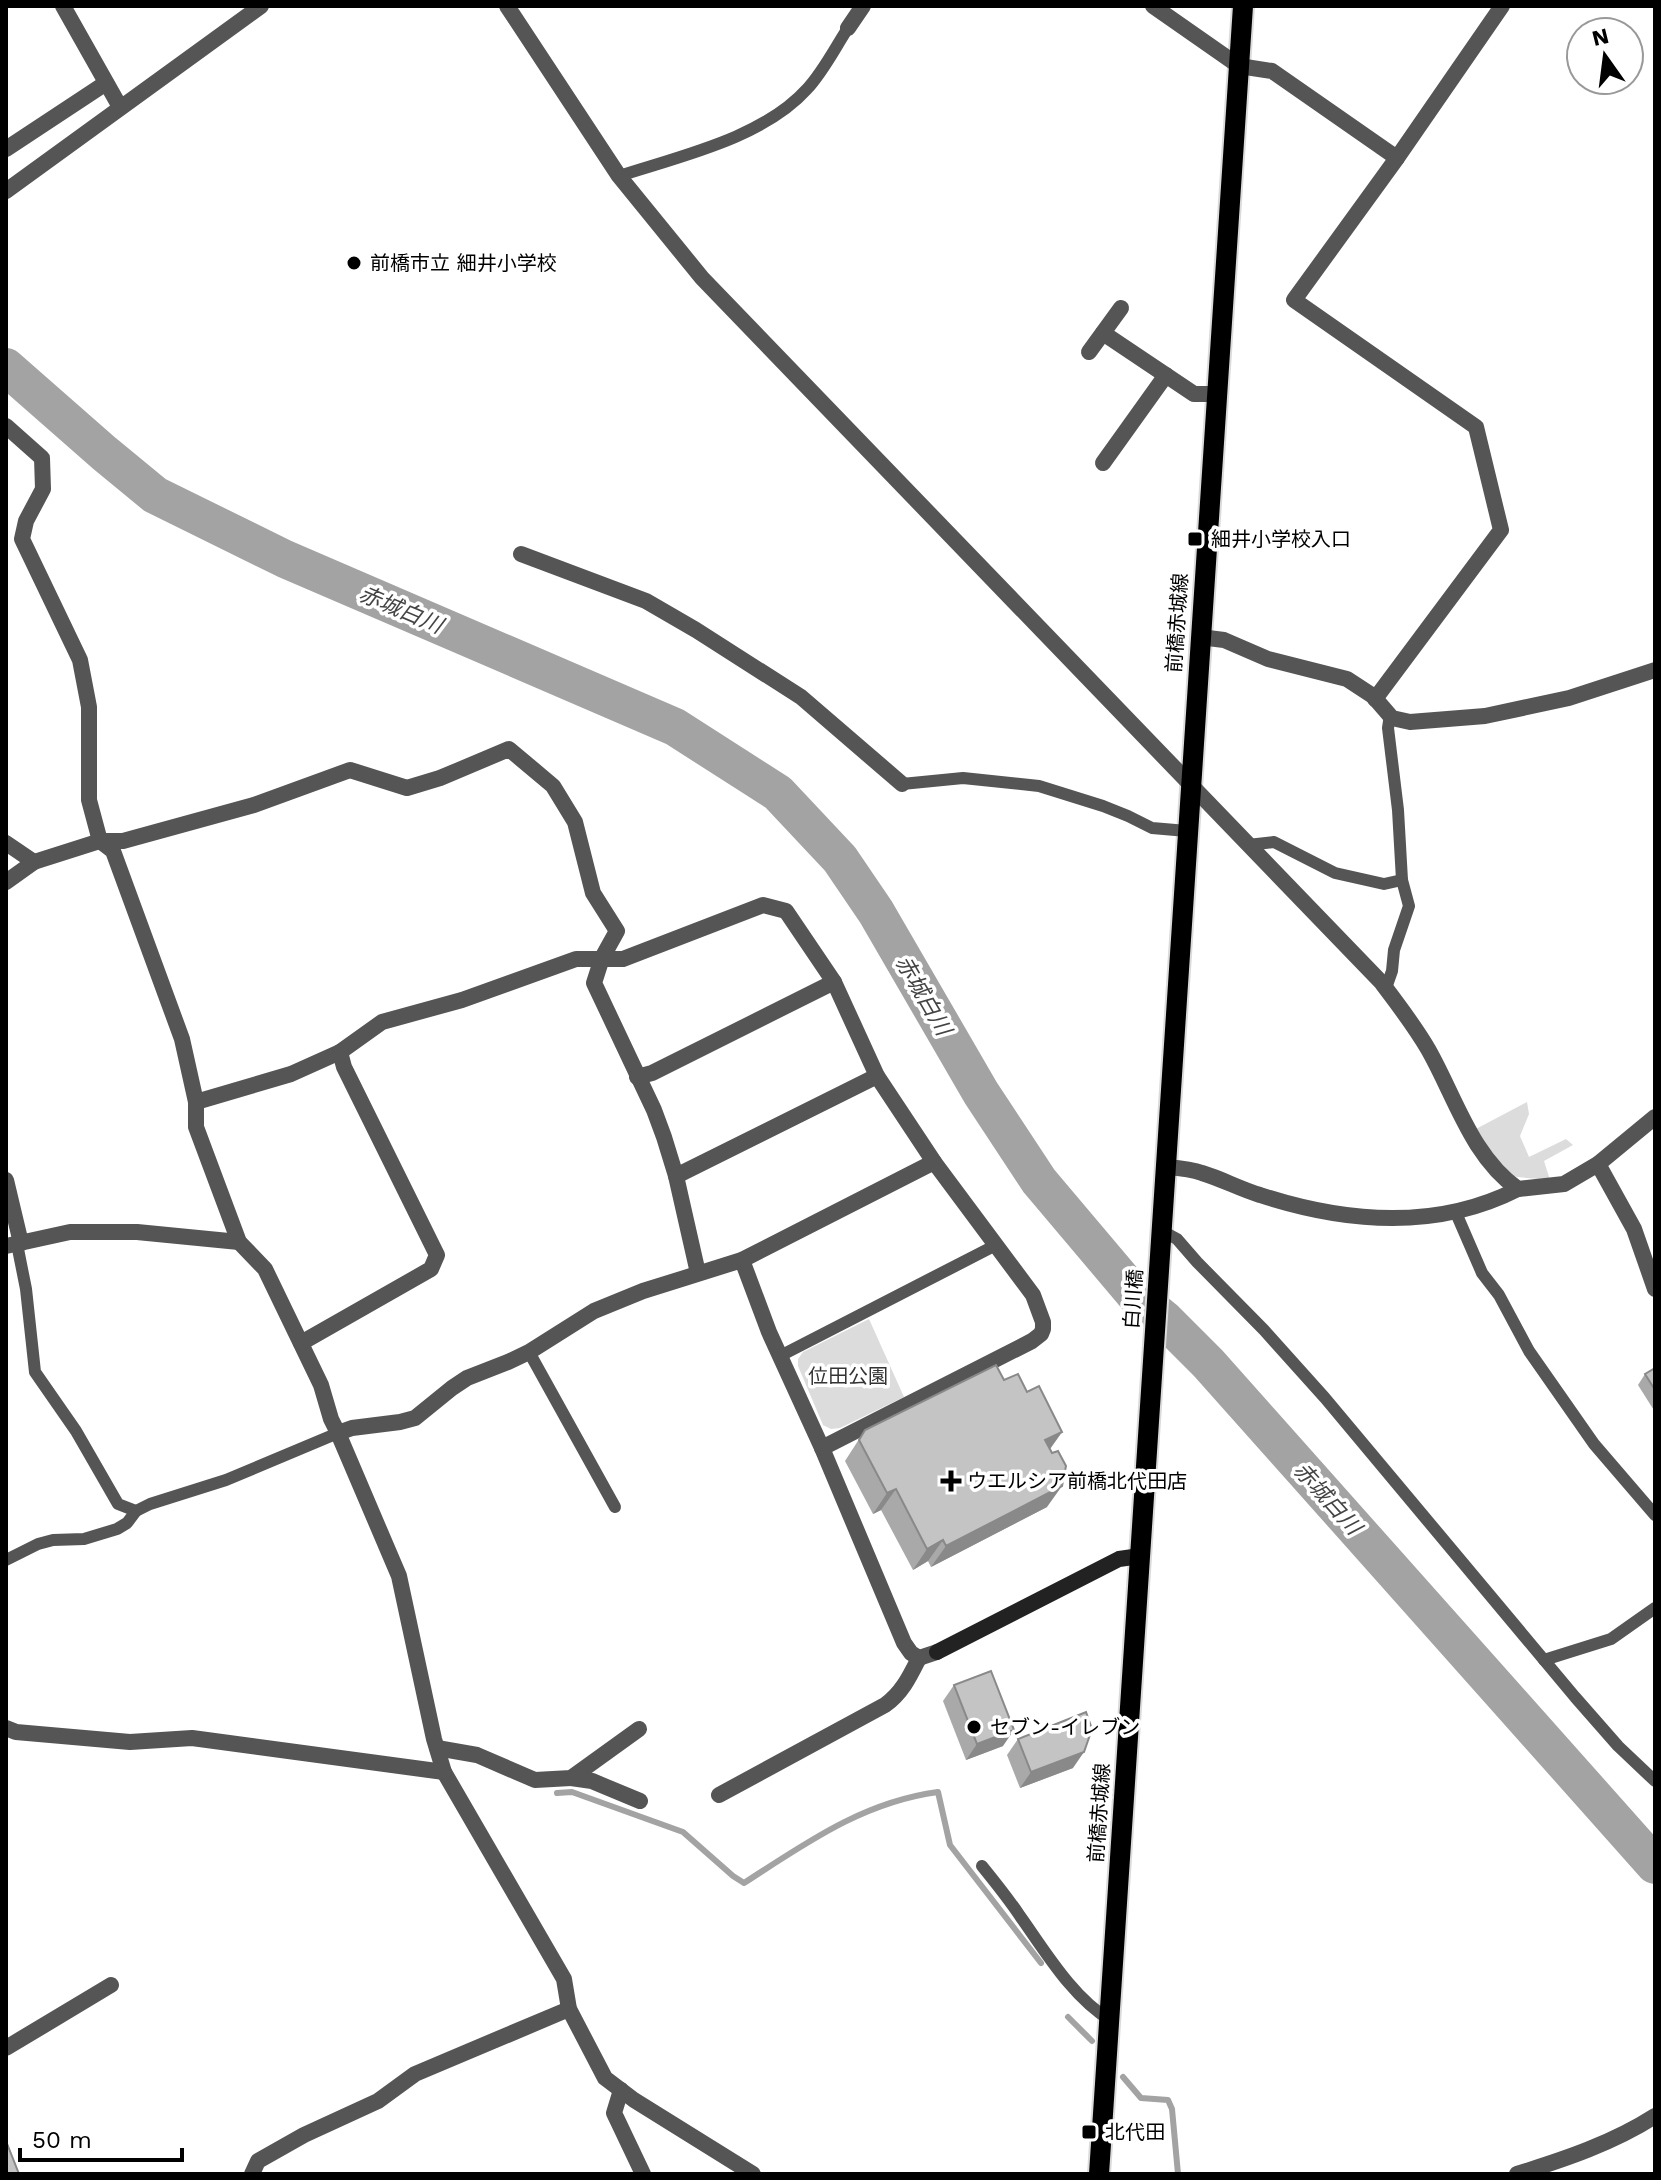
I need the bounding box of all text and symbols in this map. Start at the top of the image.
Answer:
north arrow [1565,16,1645,96]
text: N [1589,23,1611,51]
place label: 前橋市立 細井小学校 [370,251,557,275]
marker: 前橋市立 細井小学校 [345,254,363,272]
place label: 細井小学校入口 [1211,527,1351,551]
marker: 細井小学校入口 [1186,530,1204,548]
street label: 前橋赤城線 [1162,572,1192,674]
water label: 赤城白川 [355,581,448,639]
water label: 赤城白川 [891,951,957,1041]
street label: 白川橋 [1119,1268,1147,1330]
park label: 位田公園 [808,1364,888,1388]
water label: 赤城白川 [1289,1457,1368,1541]
place label: ウエルシア前橋北代田店 [967,1469,1187,1493]
marker: ウエルシア前橋北代田店 [942,1472,960,1490]
place label: セブン-イレブン [990,1715,1140,1739]
marker: セブン-イレブン [965,1718,983,1736]
street label: 前橋赤城線 [1084,1762,1114,1864]
scale bar [20,2112,182,2162]
place label: 北代田 [1105,2120,1165,2144]
marker: 北代田 [1080,2123,1098,2141]
text: 50 m [32,2126,92,2154]

